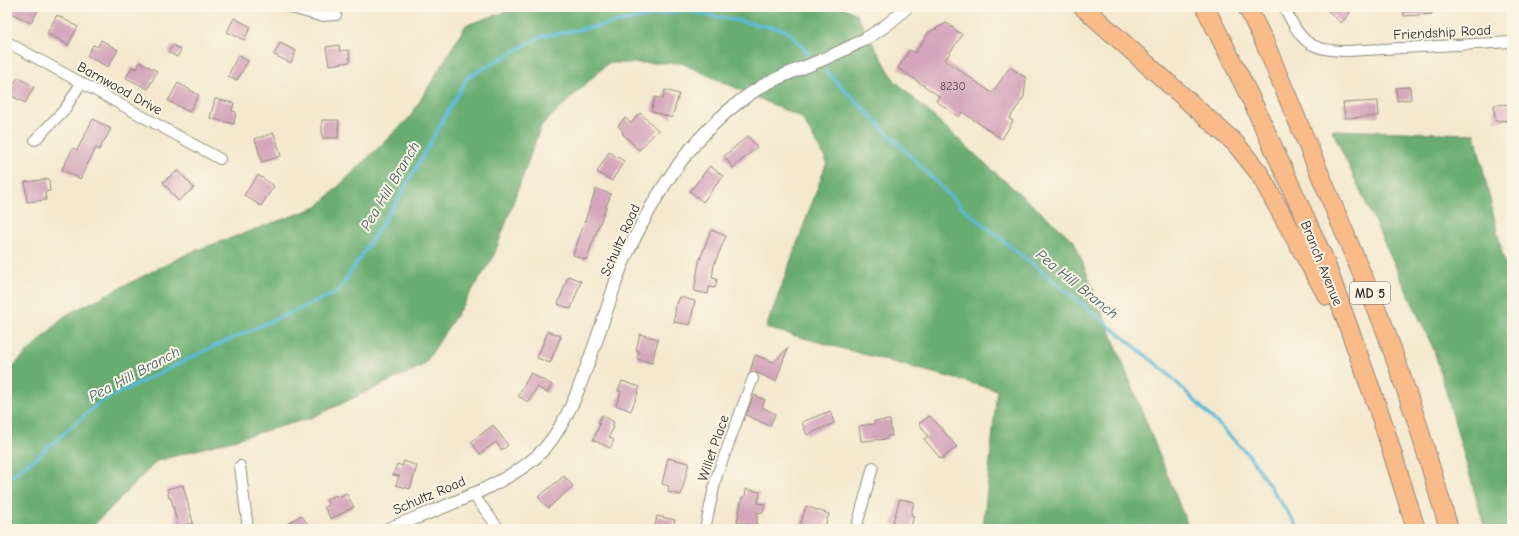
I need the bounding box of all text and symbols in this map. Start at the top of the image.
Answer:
street label: Friendship Road [1393,21,1491,44]
street label: Barnwood Drive [74,58,165,119]
house number: 8230 [940,79,966,93]
water label: Pea Hill Branch [356,138,424,234]
street label: Schultz Road [597,201,644,279]
street label: Branch Avenue [1297,218,1346,308]
water label: Pea Hill Branch [1032,245,1122,323]
road number: MD 5 [1350,282,1390,304]
water label: Pea Hill Branch [85,342,183,406]
street label: Willet Place [694,413,733,484]
street label: Schultz Road [390,473,468,518]

